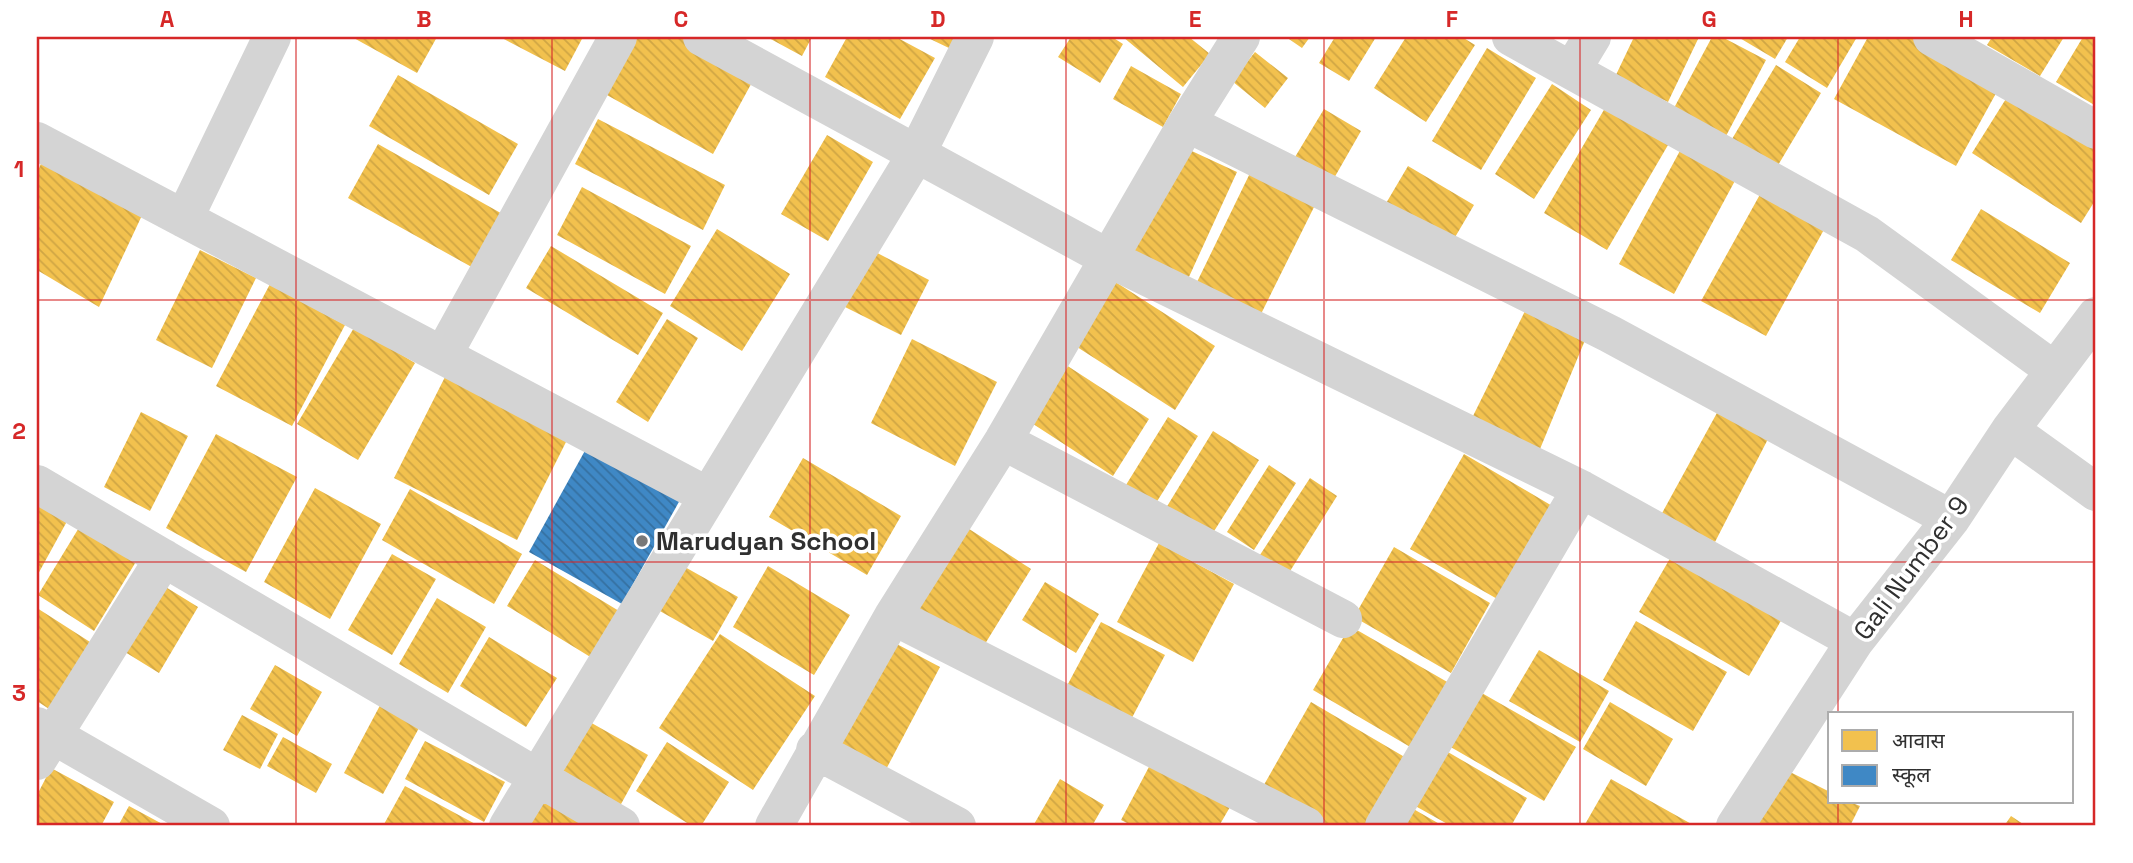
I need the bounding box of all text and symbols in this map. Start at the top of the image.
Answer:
text: A [160,4,175,34]
text: B [416,4,432,34]
text: C [674,4,688,34]
text: D [930,4,946,34]
text: E [1189,4,1201,34]
text: F [1446,4,1458,34]
text: G [1701,4,1717,34]
text: H [1958,4,1974,34]
text: 1 [14,154,24,184]
text: 2 [12,416,26,446]
street label: Gali Number 9 [1846,489,1976,647]
place label: Marudyan School [656,524,876,558]
marker: Marudyan School [634,533,650,549]
text: 3 [12,678,26,708]
legend [1828,712,2074,804]
text: आवास [1892,727,1946,754]
text: स्कूल [1892,761,1931,788]

